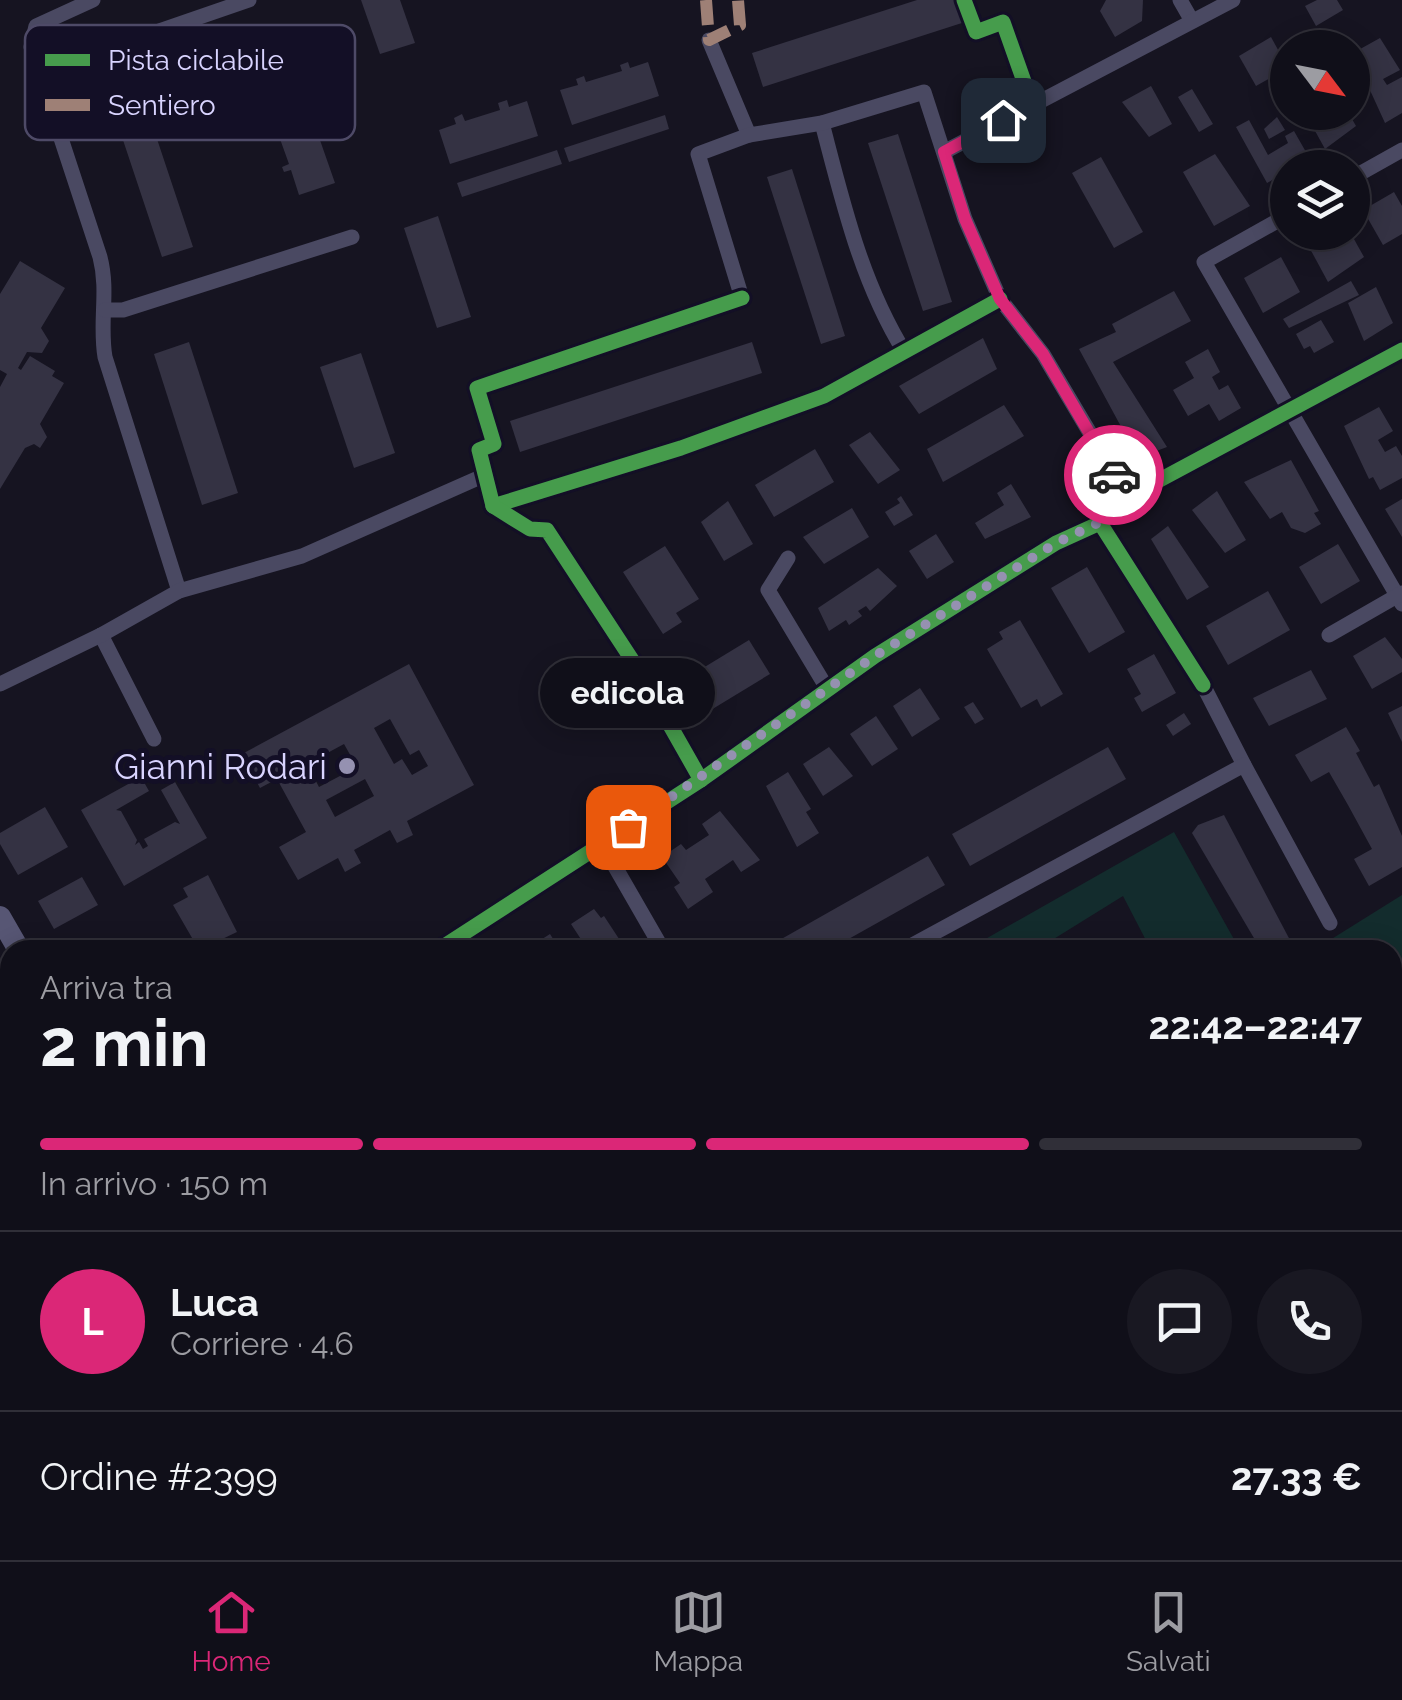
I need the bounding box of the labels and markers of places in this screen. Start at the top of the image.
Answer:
pin [961,78,1046,163]
callout: edicola [540,657,716,727]
place label: Gianni Rodari [114,746,327,787]
marker: Gianni Rodari [336,755,358,777]
pin [586,785,671,870]

